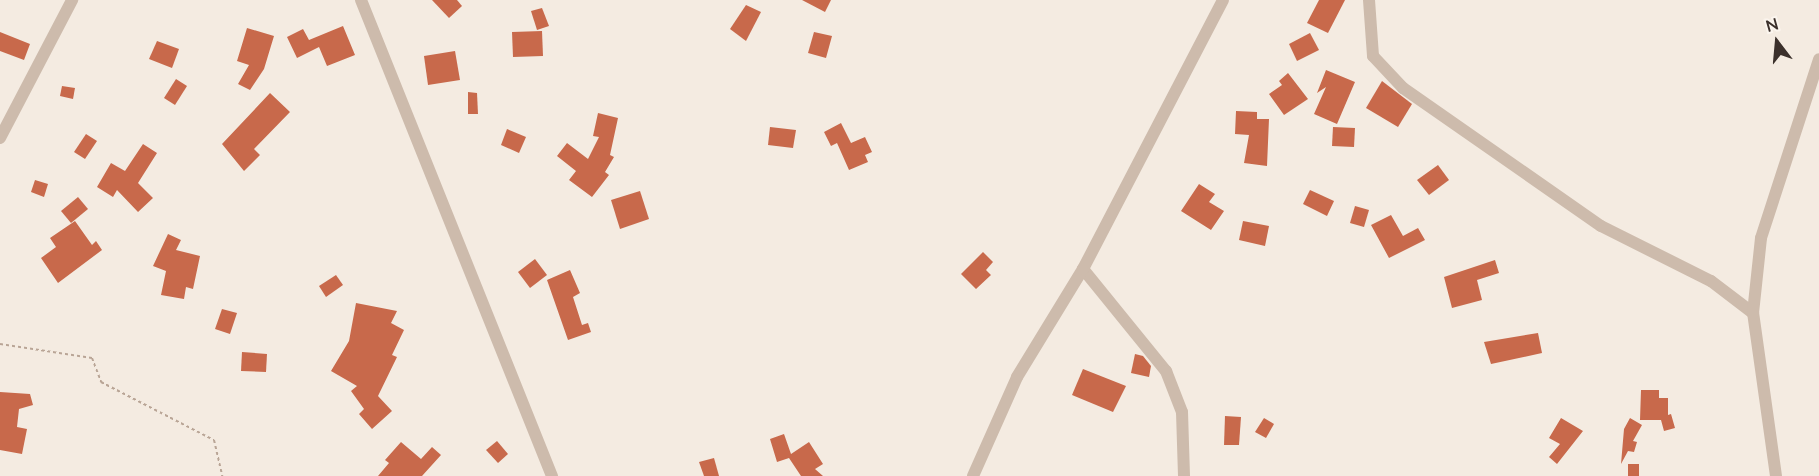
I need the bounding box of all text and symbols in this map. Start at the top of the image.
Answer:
north arrow [1747,12,1807,72]
text: N [1763,13,1780,35]

